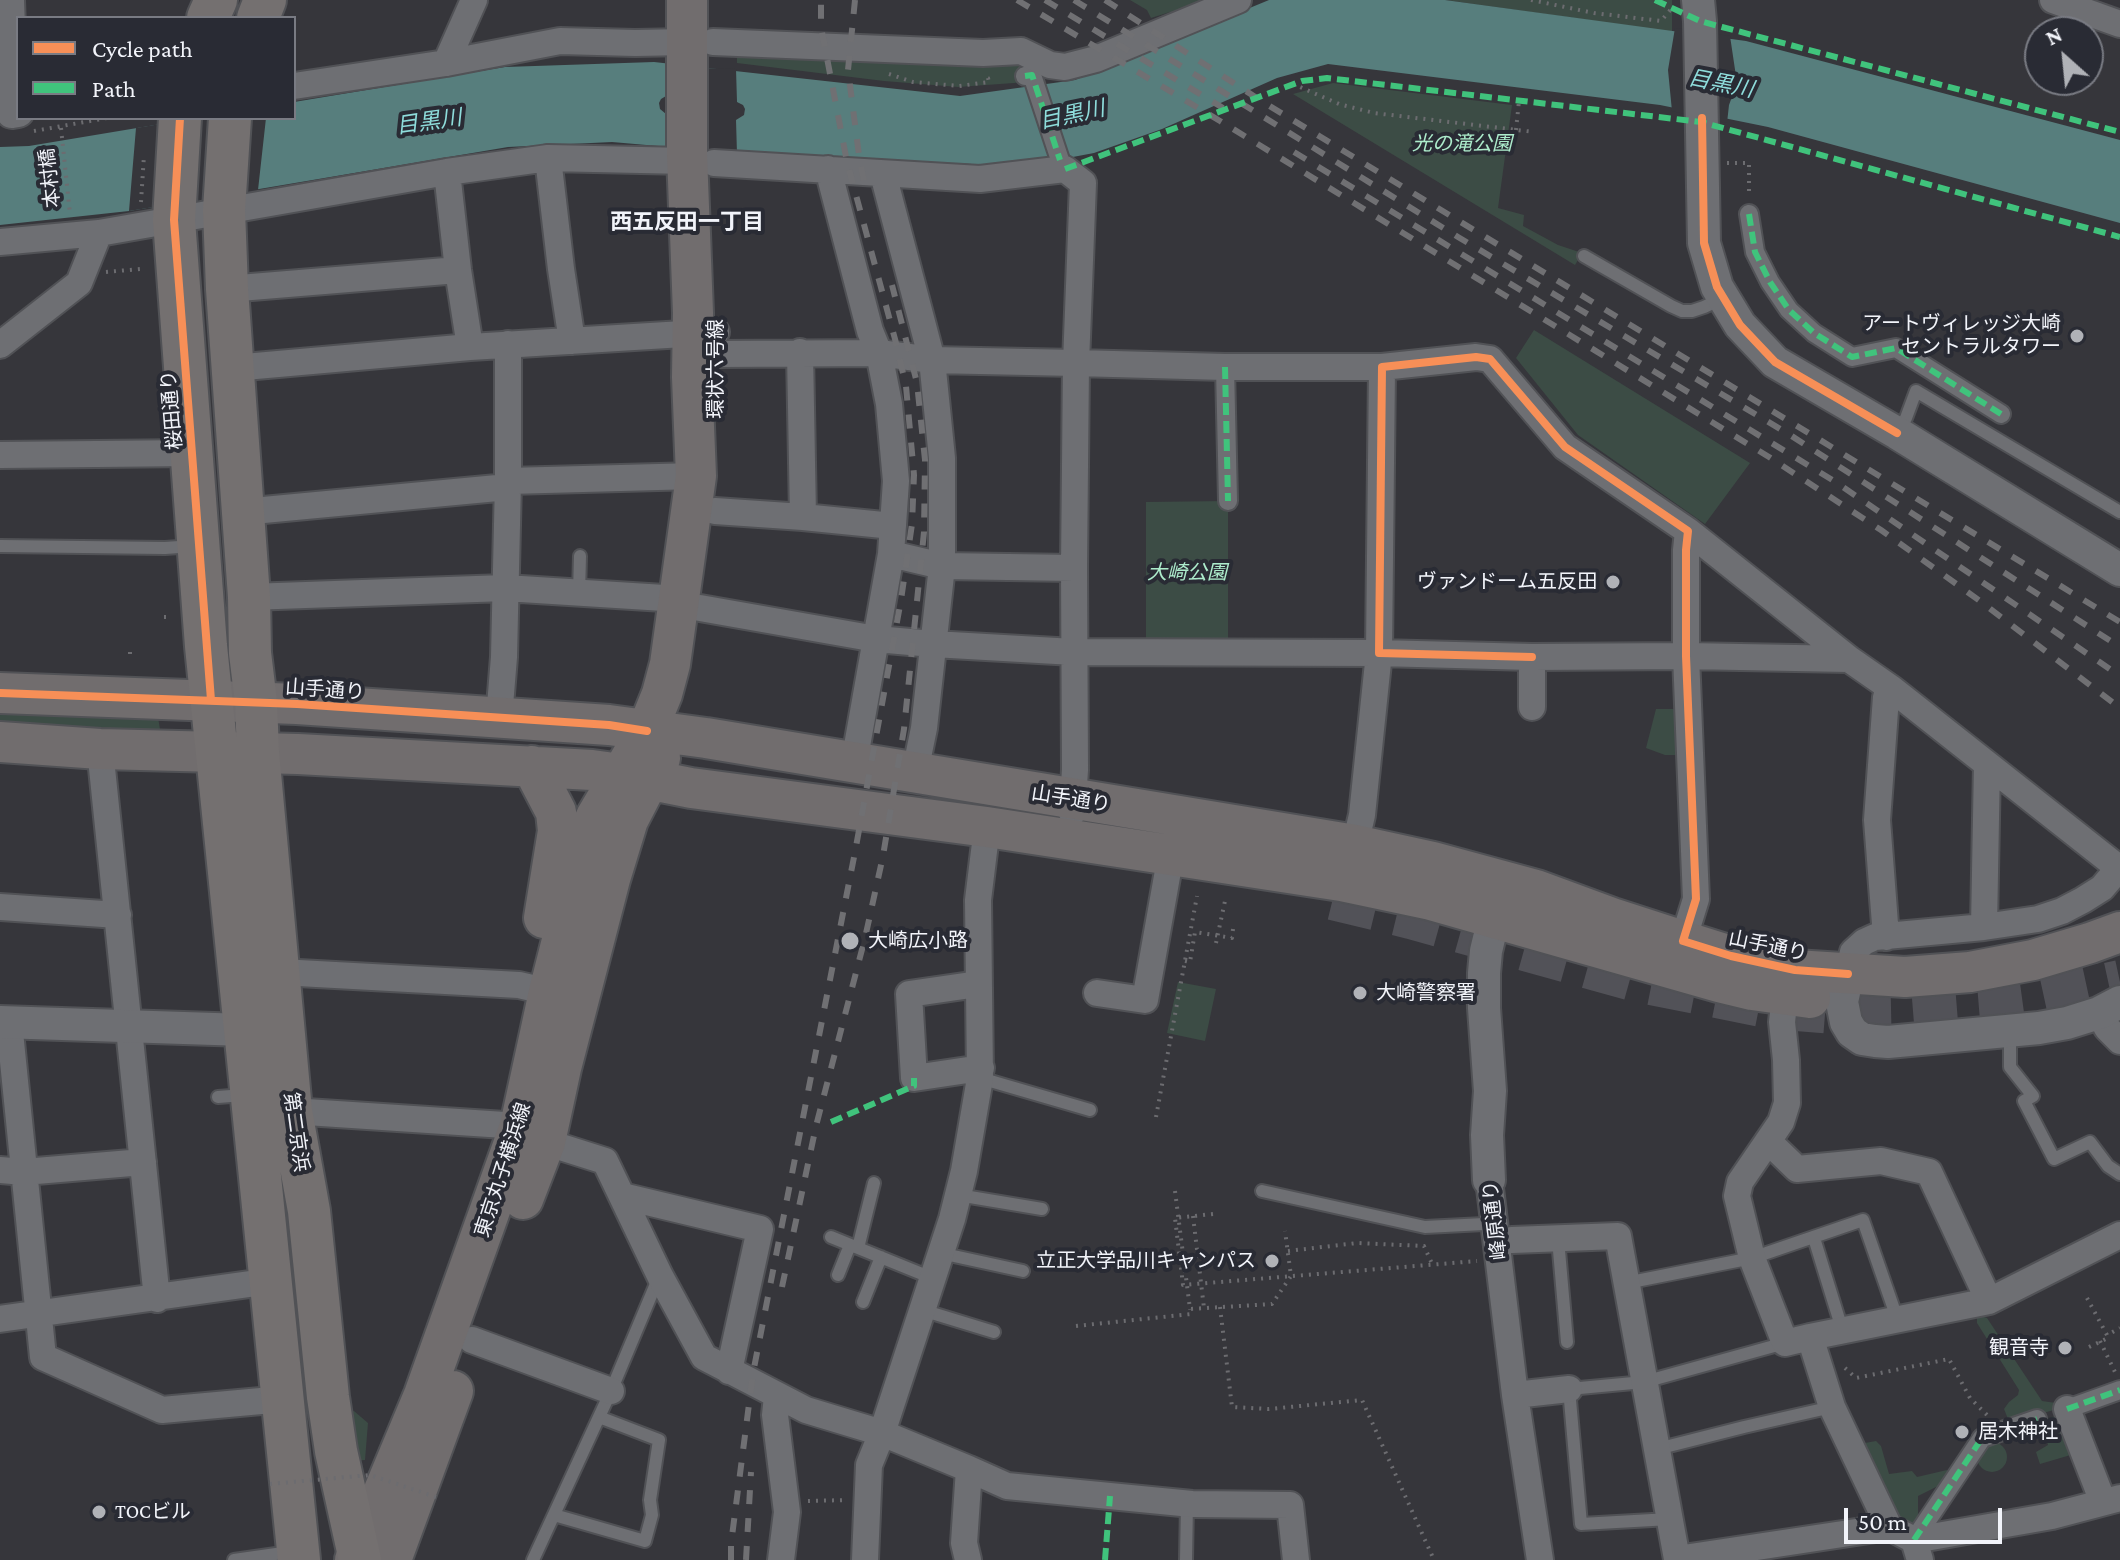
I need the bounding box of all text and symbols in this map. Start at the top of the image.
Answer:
legend [16,16,296,120]
north arrow [2024,16,2104,96]
text: N [2041,21,2066,50]
text: Cycle path [92,35,193,62]
water label: 目黒川 [1686,65,1756,103]
text: Path [92,75,136,102]
water label: 目黒川 [1037,95,1107,135]
water label: 目黒川 [394,104,464,140]
park label: 光の滝公園 [1412,132,1512,156]
street label: 本村橋 [35,147,65,209]
district label: 西五反田一丁目 [610,209,764,235]
place label: アートヴィレッジ大崎 セントラルタワー [1862,312,2061,359]
street label: 環状六号線 [704,319,728,419]
marker: アートヴィレッジ大崎 セントラルタワー [2068,327,2086,345]
street label: 桜田通り [157,369,187,451]
park label: 大崎公園 [1147,561,1227,585]
place label: ヴァンドーム五反田 [1417,570,1597,594]
marker: ヴァンドーム五反田 [1604,573,1622,591]
street label: 山手通り [284,675,366,705]
street label: 山手通り [1030,781,1112,817]
street label: 山手通り [1726,926,1810,966]
place label: 大崎広小路 [868,929,968,953]
marker: 大崎広小路 [839,930,861,952]
place label: 大崎警察署 [1376,981,1476,1005]
marker: 大崎警察署 [1351,984,1369,1002]
street label: 第二京浜 [279,1091,313,1173]
street label: 東京丸子横浜線 [470,1100,536,1240]
street label: 峰原通り [1478,1179,1512,1261]
place label: 立正大学品川キャンパス [1036,1249,1256,1273]
marker: 立正大学品川キャンパス [1263,1252,1281,1270]
place label: 観音寺 [1989,1336,2049,1360]
marker: 観音寺 [2056,1339,2074,1357]
place label: 居木神社 [1978,1420,2058,1444]
marker: 居木神社 [1953,1423,1971,1441]
scale bar [1848,1492,2006,1542]
place label: TOCビル [115,1500,191,1524]
marker: TOCビル [90,1503,108,1521]
text: 50 m [1858,1508,1907,1535]

